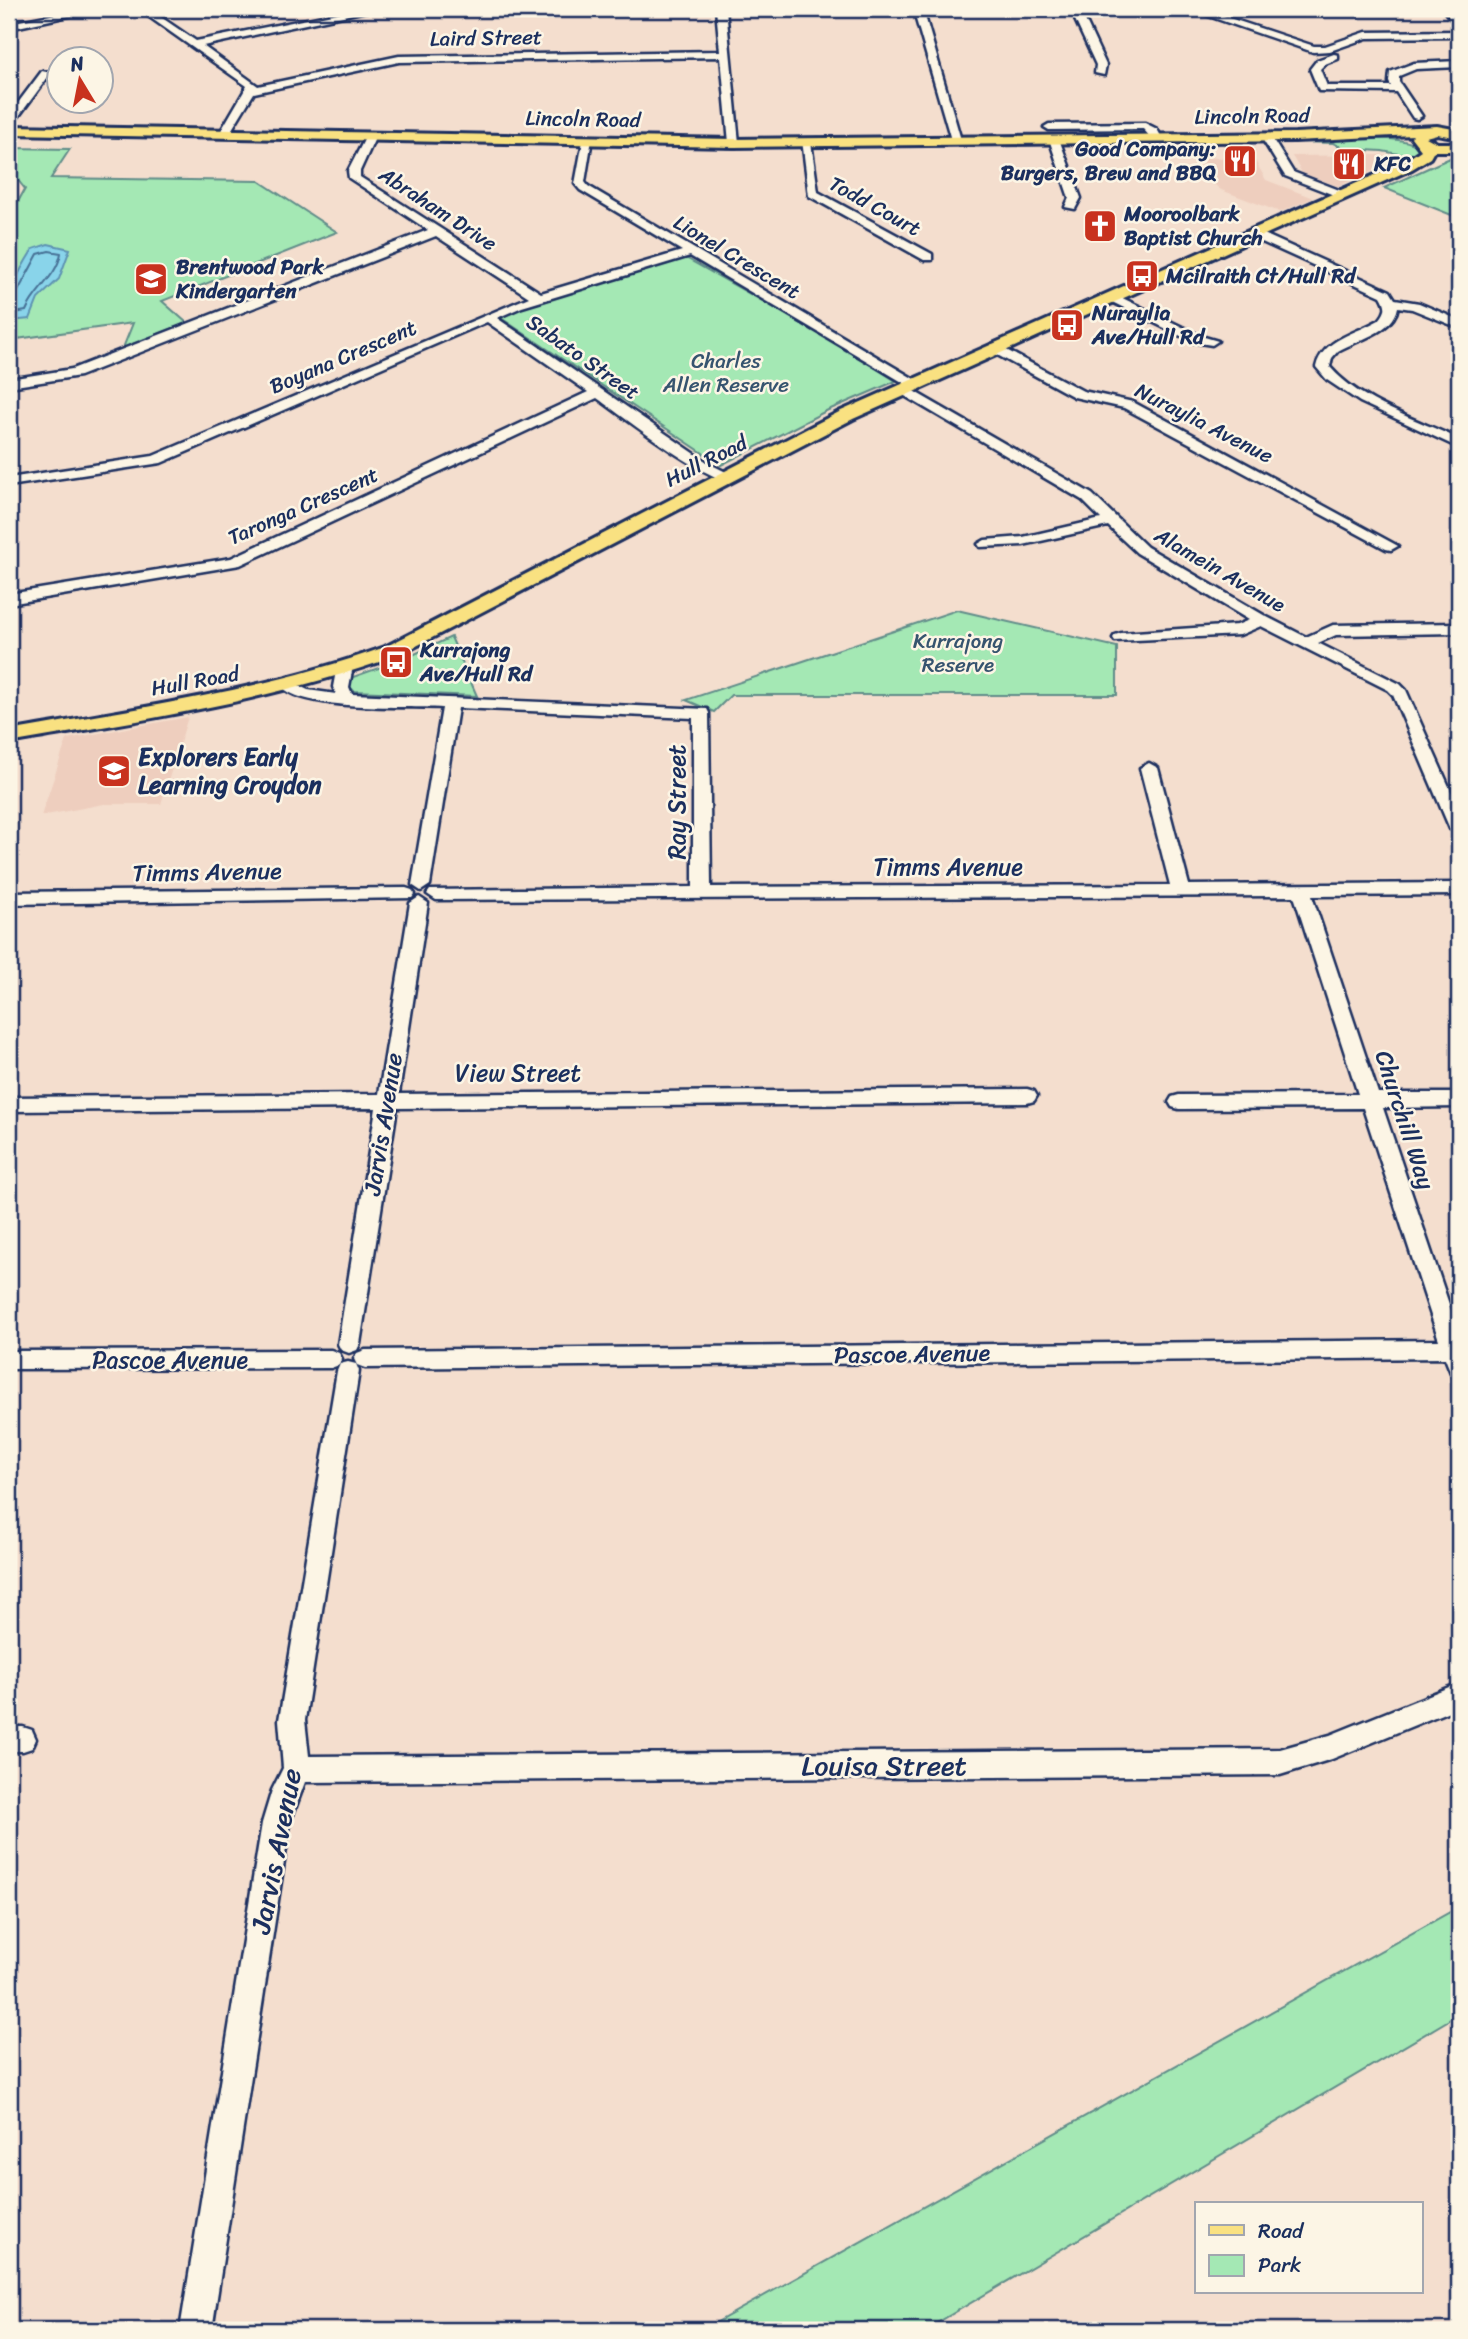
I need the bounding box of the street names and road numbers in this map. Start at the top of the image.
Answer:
street label: Laird Street [430,18,542,58]
street label: Lincoln Road [1194,96,1312,136]
street label: Lincoln Road [525,99,643,139]
street label: Abraham Drive [370,156,505,262]
street label: Todd Court [822,165,928,247]
street label: Lionel Crescent [666,204,808,310]
street label: Sabato Street [518,304,648,410]
street label: Boyana Crescent [263,309,423,405]
street label: Nuraylia Avenue [1128,372,1280,474]
street label: Hull Road [658,423,756,498]
street label: Taronga Crescent [222,456,384,556]
street label: Alamein Avenue [1146,516,1293,623]
street label: Hull Road [148,654,244,707]
street label: Ray Street [656,744,698,860]
street label: Timms Avenue [873,846,1023,888]
street label: Timms Avenue [132,850,283,894]
street label: Churchill Way [1363,1045,1447,1196]
street label: Jarvis Avenue [351,1050,415,1199]
street label: View Street [455,1052,581,1094]
street label: Pascoe Avenue [834,1332,991,1376]
street label: Pascoe Avenue [92,1339,249,1381]
street label: Louisa Street [801,1741,967,1790]
street label: Jarvis Avenue [236,1764,316,1939]

